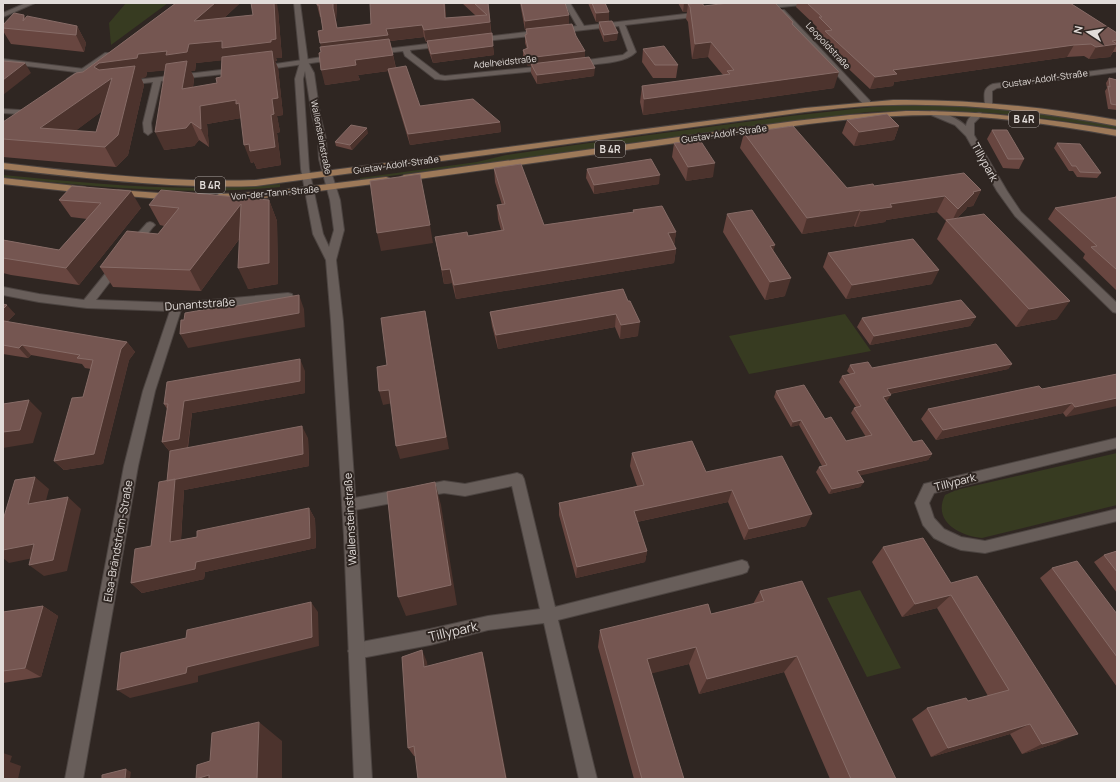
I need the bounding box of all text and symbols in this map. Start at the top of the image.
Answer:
north arrow [1068,12,1108,52]
street label: Leopoldstraße [803,19,854,72]
text: N [1070,24,1086,35]
street label: Adelheidstraße [473,52,537,71]
street label: Gustav-Adolf-Straße [1001,66,1089,91]
street label: Wallensteinstraße [308,99,335,175]
road number: B 4R [1009,111,1039,127]
street label: Gustav-Adolf-Straße [680,121,768,146]
street label: Tillypark [969,140,1002,184]
road number: B 4R [595,141,625,157]
street label: Gustav-Adolf-Straße [352,152,440,177]
road number: B 4R [195,177,225,193]
street label: Von-der-Tann-Straße [230,182,320,203]
street label: Dunantstraße [164,294,236,313]
street label: Tillypark [933,469,978,494]
street label: Wallensteinstraße [340,472,359,566]
street label: Elsa-Brändström-Straße [99,478,136,603]
street label: Tillypark [427,617,480,645]

